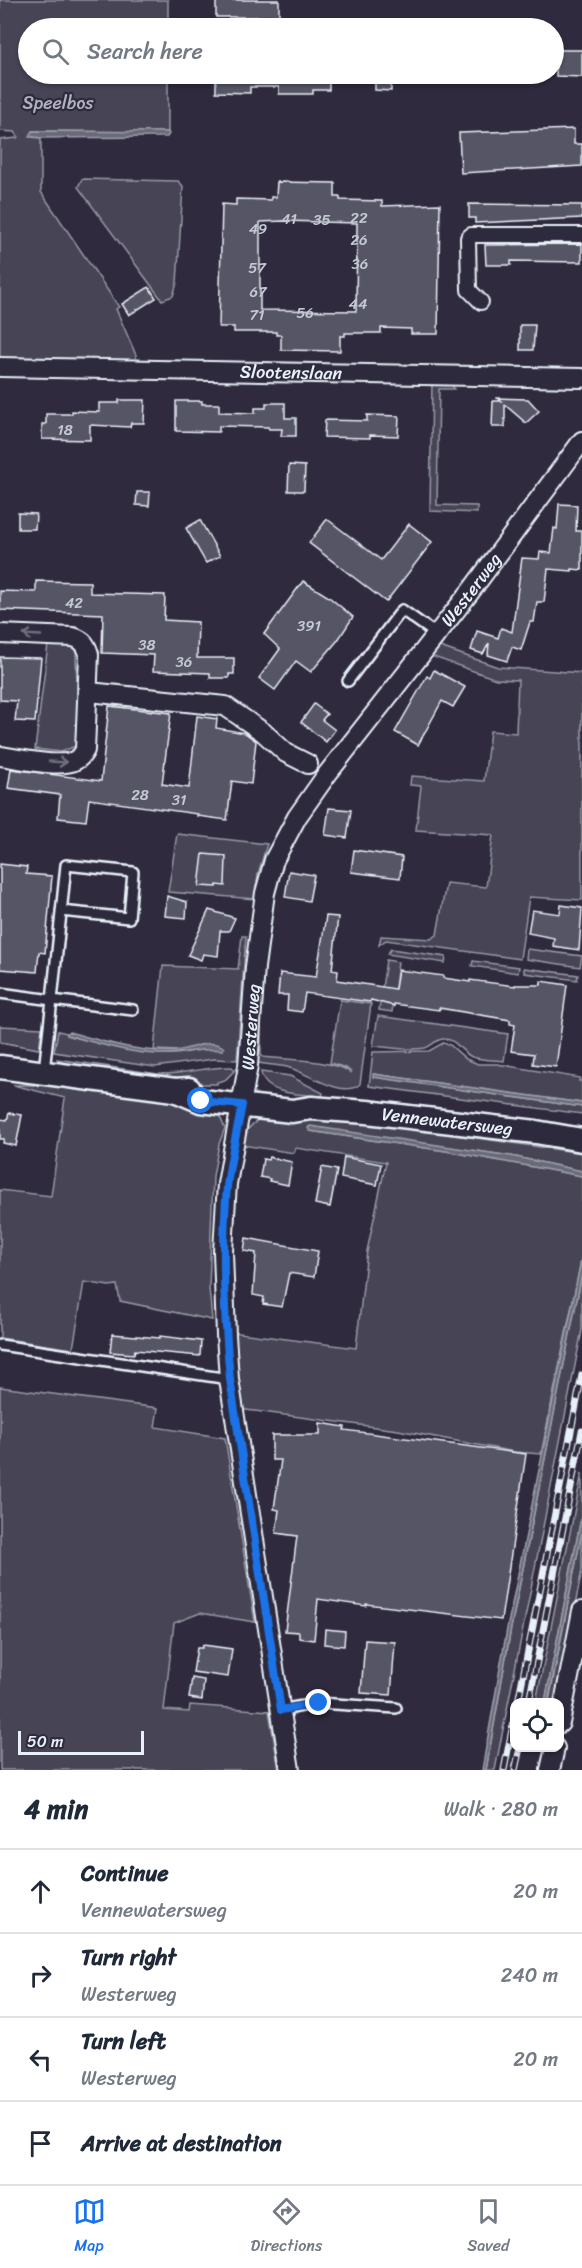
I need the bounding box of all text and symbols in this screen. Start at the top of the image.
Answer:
search box [18,18,564,84]
text: Search here [87,32,203,71]
icon: search [39,35,72,68]
park label: Speelbos [22,87,94,119]
house number: 22 [350,205,368,231]
house number: 41 [281,206,297,232]
house number: 35 [313,207,331,233]
house number: 49 [249,216,267,242]
house number: 26 [350,227,368,253]
house number: 36 [352,251,368,277]
house number: 57 [248,255,267,281]
house number: 67 [249,279,268,305]
house number: 44 [349,291,367,317]
house number: 56 [296,300,314,326]
house number: 71 [249,302,265,328]
street label: Slootenslaan [239,356,343,389]
house number: 18 [57,417,73,443]
street label: Westerweg [432,546,510,634]
house number: 42 [65,590,83,616]
house number: 391 [297,613,321,639]
one-way arrow [23,630,43,641]
house number: 38 [138,632,156,658]
house number: 36 [176,649,192,675]
one-way arrow [48,757,67,768]
house number: 28 [131,782,149,808]
house number: 31 [172,787,186,813]
street label: Westerweg [232,983,270,1071]
route start [187,1087,213,1113]
street label: Vennewatersweg [380,1098,514,1145]
route end [305,1689,331,1715]
map controls [510,1698,564,1752]
button: locate [510,1698,564,1752]
text: 50 m [27,1727,63,1756]
scale bar [18,1728,144,1756]
text: 4 min [24,1786,88,1832]
text: Walk · 280 m [444,1792,558,1827]
text: Continue [81,1854,169,1893]
text: 20 m [513,1874,558,1909]
icon: ahead [24,1875,57,1908]
text: Vennewatersweg [81,1893,227,1928]
text: Turn right [81,1938,176,1977]
text: 240 m [501,1958,558,1993]
icon: right [24,1959,57,1992]
text: Westerweg [81,1977,177,2012]
text: Turn left [81,2022,166,2061]
text: 20 m [513,2042,558,2077]
icon: left [24,2043,57,2076]
text: Westerweg [81,2061,177,2096]
text: Arrive at destination [81,2124,282,2163]
icon: arrive [24,2127,57,2160]
tab: Map [73,2195,106,2260]
tab: Directions [251,2195,322,2260]
tab: Saved [467,2195,509,2260]

